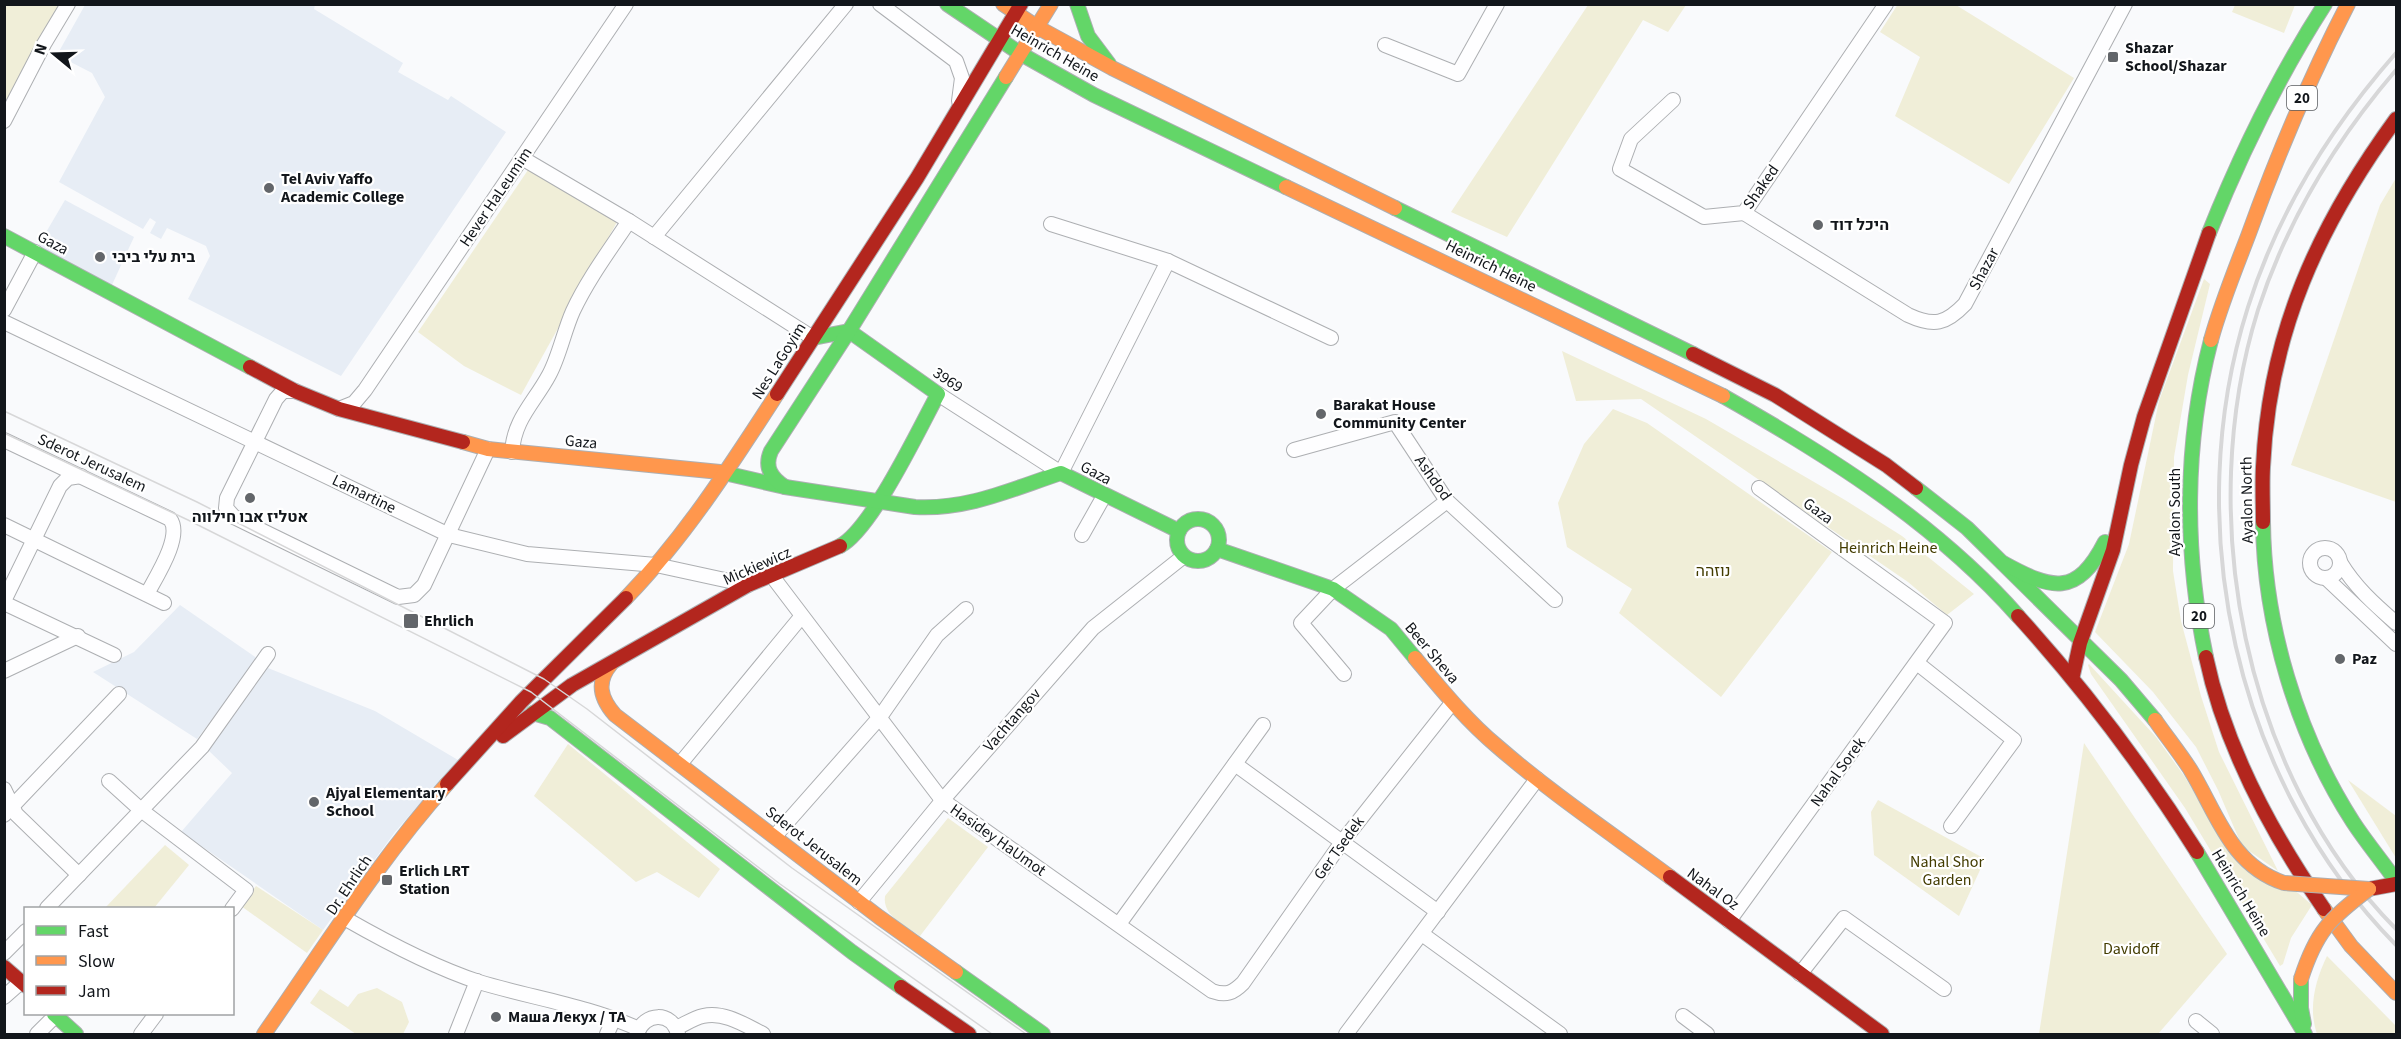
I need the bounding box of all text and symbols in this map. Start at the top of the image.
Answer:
street label: Heinrich Heine [1007,19,1103,87]
north arrow [24,24,84,84]
place label: Shazar School/Shazar [2125,37,2227,77]
text: N [29,41,53,58]
marker: Shazar School/Shazar [2106,50,2120,64]
road number: 20 [2287,86,2317,110]
street label: Hever HaLeumim [455,143,537,251]
street label: Shaked [1738,160,1784,214]
place label: Tel Aviv Yaffo Academic College [280,168,404,208]
marker: Tel Aviv Yaffo Academic College [262,181,276,195]
place label: היכל דוד [1830,214,1889,236]
marker: היכל דוד [1811,218,1825,232]
street label: Gaza [34,226,72,260]
street label: Heinrich Heine [1442,234,1540,298]
street label: Shazar [1964,243,2005,294]
place label: בית עלי ביבי [112,246,195,268]
marker: בית עלי ביבי [93,250,107,264]
street label: Nes LaGoyim [747,318,811,404]
street label: 3969 [929,362,967,398]
place label: Barakat House Community Center [1333,394,1467,434]
marker: Barakat House Community Center [1314,407,1328,421]
street label: Sderot Jerusalem [34,428,150,498]
street label: Gaza [564,430,598,454]
street label: Ashdod [1409,451,1457,505]
street label: Gaza [1077,456,1115,490]
street label: Ayalon North [2235,456,2259,544]
street label: Ayalon South [2164,468,2186,556]
street label: Lamartine [328,469,400,519]
marker: אטליז אבו חילווה [243,491,257,505]
street label: Gaza [1798,493,1838,529]
place label: אטליז אבו חילווה [192,506,308,528]
park label: Heinrich Heine [1839,537,1937,559]
street label: Mickiewicz [720,541,795,591]
park label: נוזהה [1696,560,1730,582]
road number: 20 [2184,604,2214,628]
place label: Ehrlich [424,610,474,632]
marker: Ehrlich [402,612,420,630]
street label: Beer Sheva [1400,617,1464,689]
place label: Paz [2352,648,2377,670]
marker: Paz [2333,652,2347,666]
street label: Vachtangov [978,683,1046,757]
street label: Nahal Sorek [1805,733,1871,811]
place label: Ajyal Elementary School [325,782,446,822]
marker: Ajyal Elementary School [307,795,321,809]
street label: Hasidey HaUmot [946,799,1051,882]
street label: Sderot Jerusalem [761,801,867,891]
street label: Ger Tsedek [1308,812,1370,884]
street label: Heinrich Heine [2206,845,2276,941]
street label: Dr. Ehrlich [321,851,377,919]
park label: Nahal Shor Garden [1910,851,1984,891]
place label: Erlich LRT Station [399,860,470,900]
street label: Nahal Oz [1682,863,1744,916]
marker: Erlich LRT Station [380,873,394,887]
legend [24,907,234,1015]
text: Fast [78,919,109,944]
park label: Davidoff [2103,938,2160,960]
text: Slow [78,949,115,974]
text: Jam [78,979,111,1004]
place label: Маша Лекух / ТА [508,1006,627,1028]
marker: Маша Лекух / ТА [489,1010,503,1024]

